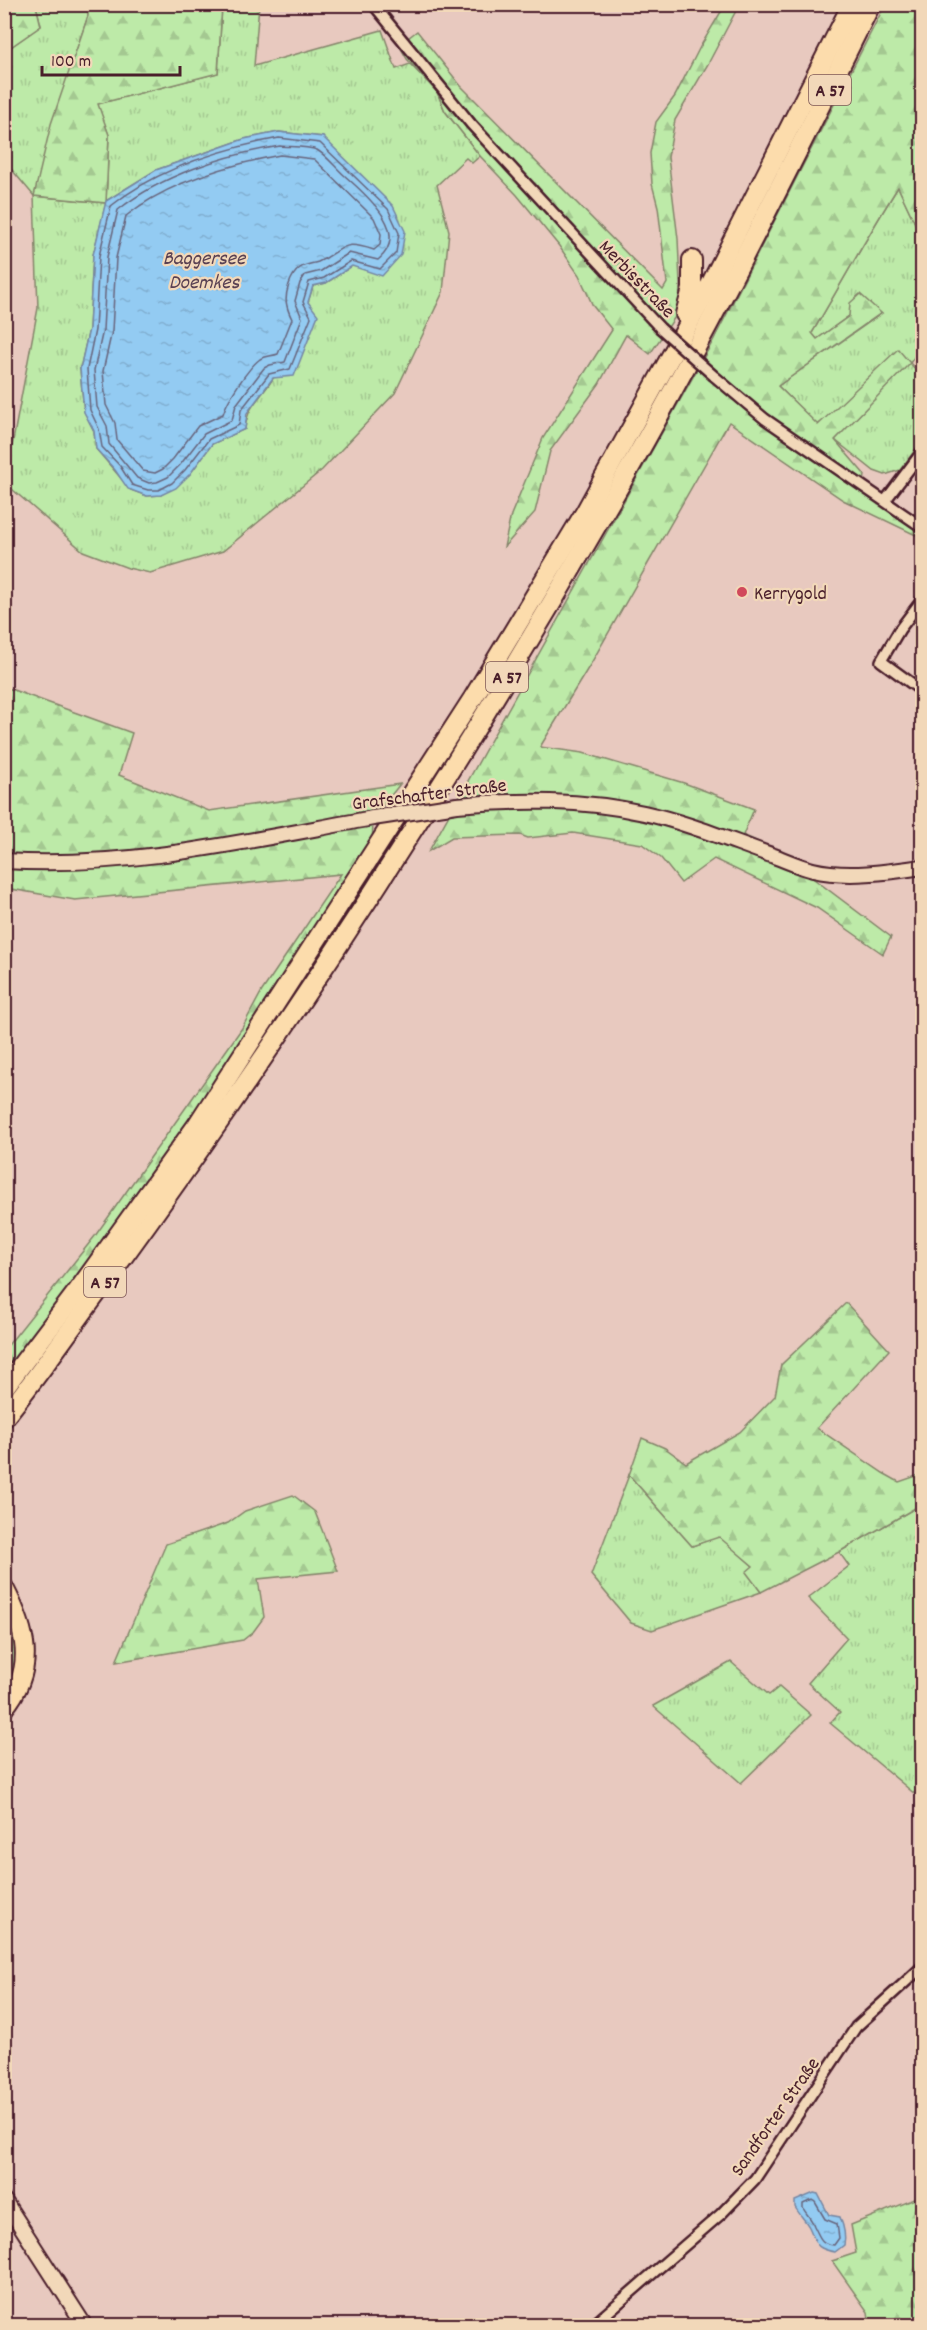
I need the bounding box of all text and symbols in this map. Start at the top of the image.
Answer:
scale bar [42,39,180,77]
text: 100 m [51,50,91,75]
road number: A 57 [809,75,851,105]
street label: Merbisstraße [591,235,681,326]
water label: Baggersee Doemkes [163,245,247,299]
place label: Kerrygold [754,581,827,609]
marker: Kerrygold [735,585,749,599]
road number: A 57 [486,662,528,692]
street label: Grafschafter Straße [351,773,508,819]
road number: A 57 [84,1267,126,1297]
street label: Sandforter Straße [725,2052,828,2183]

